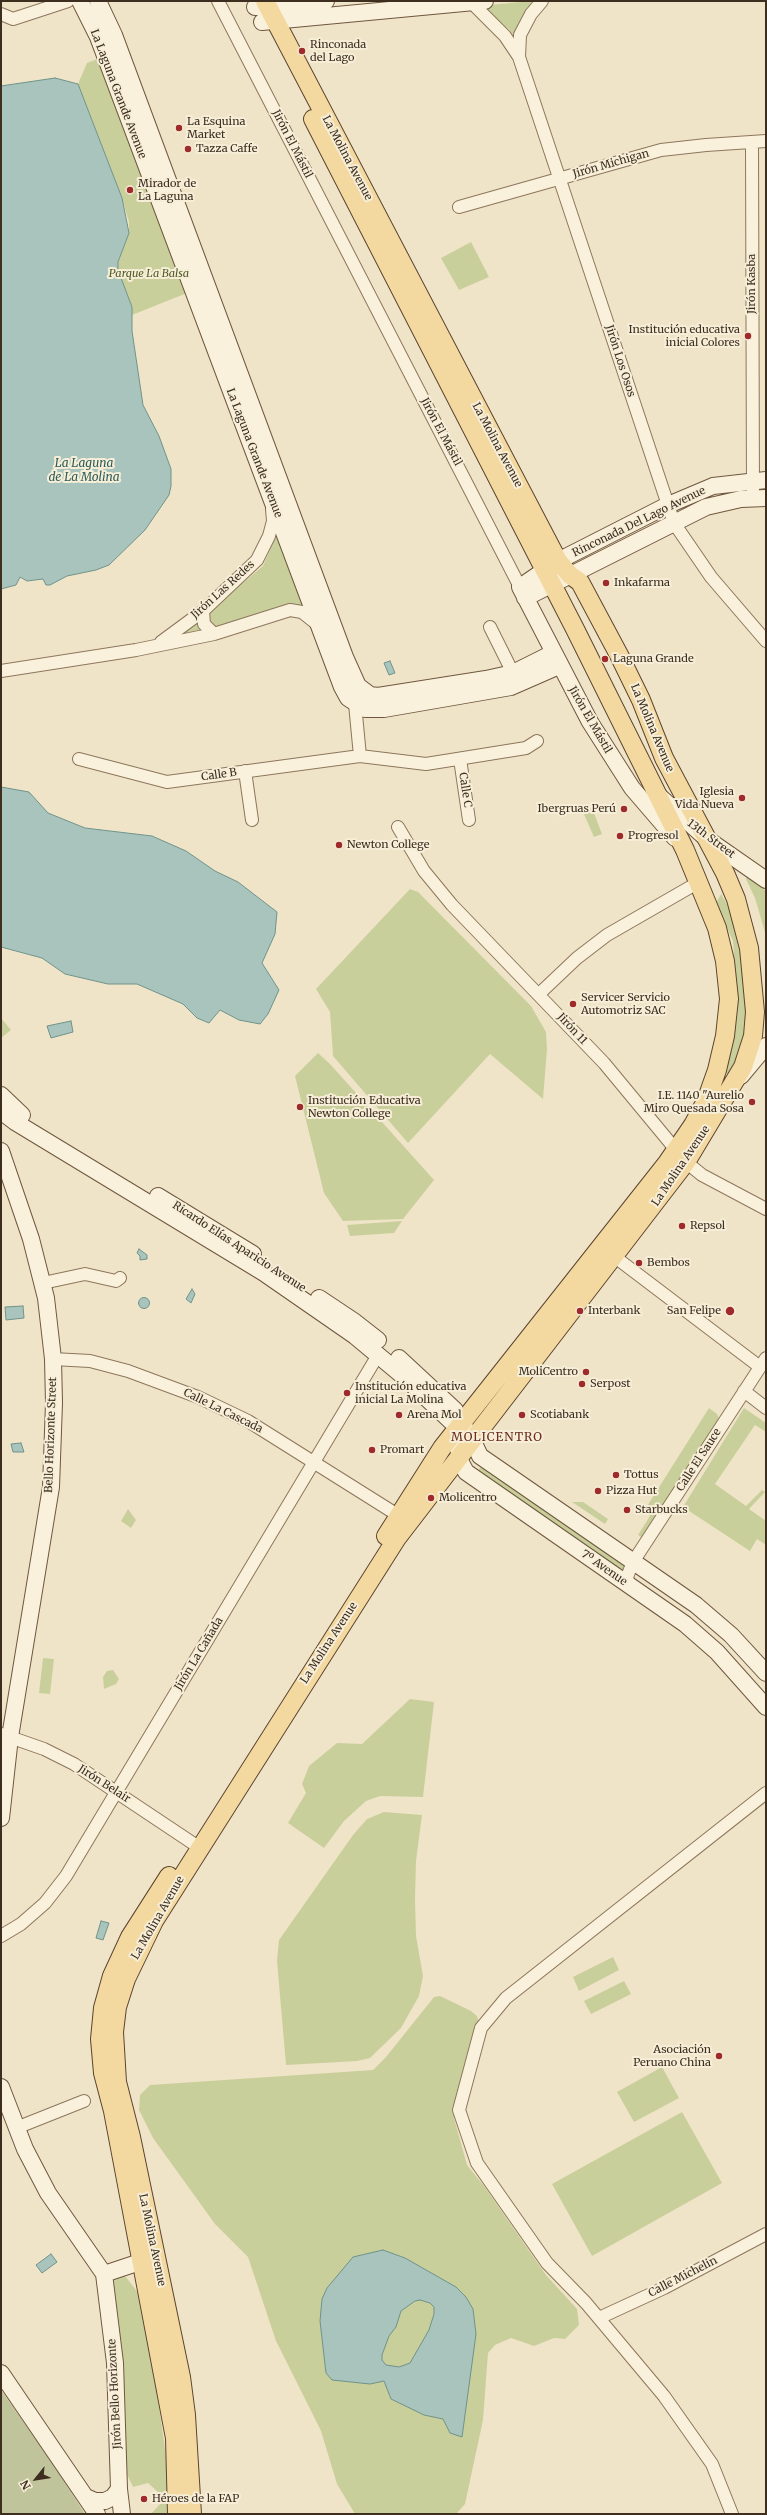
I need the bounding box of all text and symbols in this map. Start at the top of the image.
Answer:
street label: La Laguna Grande Avenue [87,27,149,161]
place label: Rinconada del Lago [310,38,366,64]
marker: Rinconada del Lago [297,46,307,56]
street label: Jirón El Mástil [269,108,315,180]
street label: La Molina Avenue [319,113,375,203]
place label: La Esquina Market [187,115,245,141]
marker: La Esquina Market [174,123,184,133]
place label: Tazza Caffe [196,142,257,156]
marker: Tazza Caffe [183,144,193,154]
street label: Jirón Michigan [571,147,651,181]
place label: Mirador de La Laguna [138,177,196,203]
marker: Mirador de La Laguna [125,185,135,195]
street label: Jirón Kasba [745,254,759,314]
park label: Parque La Balsa [109,267,189,281]
street label: Jirón Los Osos [602,323,638,399]
place label: Institución educativa inicial Colores [629,323,740,349]
marker: Institución educativa inicial Colores [743,331,753,341]
street label: La Laguna Grande Avenue [223,386,285,520]
street label: Jirón El Mástil [418,396,464,468]
street label: La Molina Avenue [469,400,525,490]
water label: La Laguna de La Molina [48,457,120,485]
street label: Rinconada Del Lago Avenue [570,484,708,560]
street label: Jirón Las Redes [189,558,257,622]
place label: Inkafarma [614,576,670,590]
marker: Inkafarma [601,578,611,588]
place label: Laguna Grande [613,652,694,666]
marker: Laguna Grande [600,654,610,664]
street label: La Molina Avenue [628,682,676,774]
street label: Jirón El Mástil [566,684,614,756]
street label: Calle B [200,766,238,784]
street label: Calle C [456,771,474,809]
place label: Iglesia Vida Nueva [675,785,734,811]
marker: Iglesia Vida Nueva [737,793,747,803]
place label: Ibergruas Perú [537,802,616,816]
marker: Ibergruas Perú [619,804,629,814]
street label: 13th Street [685,817,737,861]
place label: Progresol [628,829,679,843]
marker: Progresol [615,831,625,841]
place label: Newton College [347,838,429,852]
marker: Newton College [334,840,344,850]
place label: Servicer Servicio Automotriz SAC [581,991,670,1017]
marker: Servicer Servicio Automotriz SAC [568,999,578,1009]
street label: Jirón 11 [554,1011,590,1047]
place label: I.E. 1140 "Aurelio Miro Quesada Sosa [644,1089,744,1115]
place label: Institución Educativa Newton College [308,1094,421,1120]
marker: I.E. 1140 "Aurelio Miro Quesada Sosa [747,1097,757,1107]
marker: Institución Educativa Newton College [295,1102,305,1112]
street label: La Molina Avenue [649,1123,713,1209]
street label: Ricardo Elías Aparicio Avenue [170,1199,308,1295]
place label: Repsol [690,1219,725,1233]
marker: Repsol [677,1221,687,1231]
place label: Bembos [647,1256,690,1270]
marker: Bembos [634,1258,644,1268]
place label: Interbank [588,1304,640,1318]
place label: San Felipe [667,1304,721,1318]
marker: San Felipe [724,1305,736,1317]
marker: Interbank [575,1306,585,1316]
place label: MoliCentro [519,1365,578,1379]
marker: MoliCentro [581,1367,591,1377]
street label: Bello Horizonte Street [42,1377,60,1493]
place label: Serpost [590,1377,631,1391]
marker: Serpost [577,1379,587,1389]
place label: Institución educativa inicial La Molina [355,1380,466,1406]
street label: Calle La Cascada [181,1386,265,1436]
marker: Institución educativa inicial La Molina [342,1388,352,1398]
place label: Arena Mol [407,1408,462,1422]
place label: Scotiabank [530,1408,589,1422]
marker: Arena Mol [394,1410,404,1420]
marker: Scotiabank [517,1410,527,1420]
street label: Calle El Sauce [674,1426,724,1494]
district label: MOLICENTRO [451,1431,543,1445]
place label: Promart [380,1443,424,1457]
marker: Promart [367,1445,377,1455]
place label: Tottus [624,1468,659,1482]
marker: Tottus [611,1470,621,1480]
place label: Pizza Hut [606,1484,657,1498]
marker: Pizza Hut [593,1486,603,1496]
place label: Molicentro [439,1491,497,1505]
marker: Molicentro [426,1493,436,1503]
place label: Starbucks [635,1503,688,1517]
marker: Starbucks [622,1505,632,1515]
street label: 7º Avenue [579,1547,629,1589]
street label: La Molina Avenue [298,1600,360,1686]
street label: Jirón La Cañada [172,1615,226,1693]
street label: Jirón Belair [75,1762,133,1806]
street label: La Molina Avenue [129,1874,187,1962]
place label: Asociación Peruano China [633,2043,711,2069]
marker: Asociación Peruano China [714,2051,724,2061]
street label: La Molina Avenue [136,2193,168,2287]
street label: Calle Michelin [646,2254,720,2300]
street label: Jirón Bello Horizonte [106,2339,124,2449]
north arrow [16,2459,56,2499]
text: N [17,2478,34,2492]
place label: Héroes de la FAP [152,2492,239,2506]
marker: Héroes de la FAP [139,2494,149,2504]

